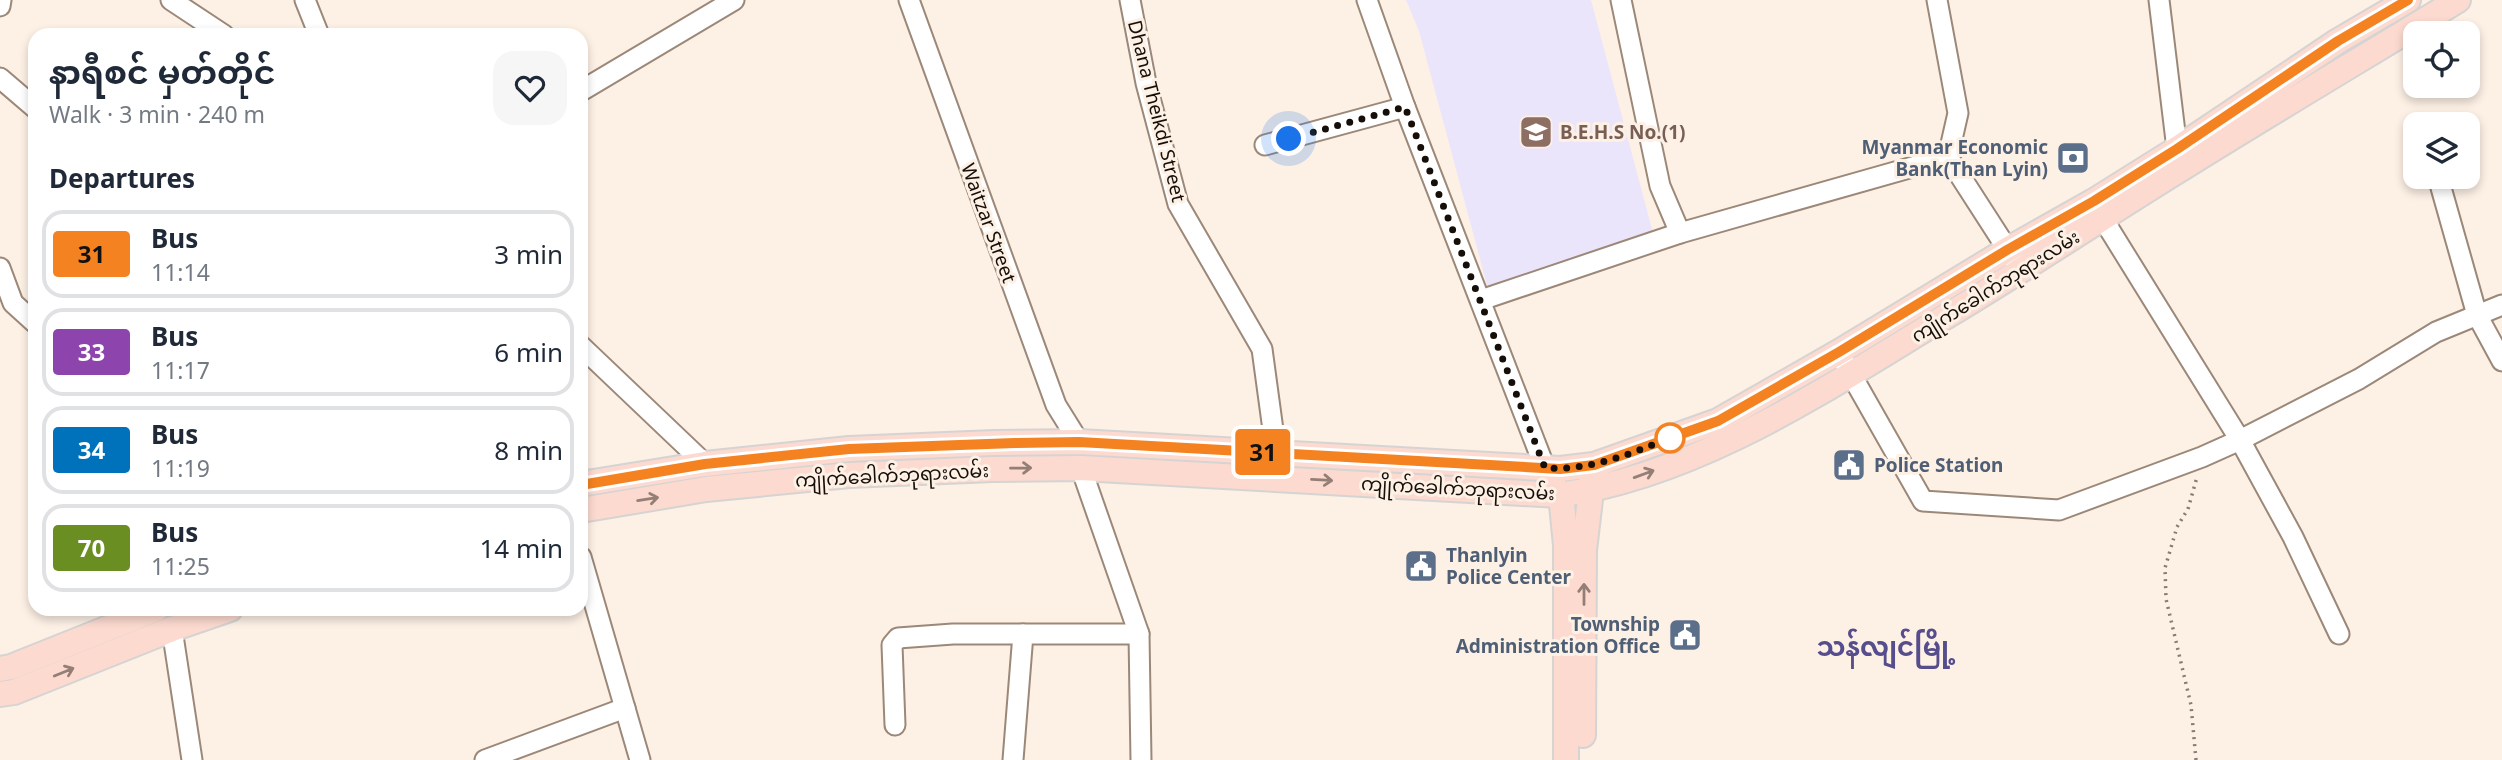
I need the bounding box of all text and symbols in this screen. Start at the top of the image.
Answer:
street label: Dhana Theikdi Street [1122,17,1192,205]
map controls [2403,21,2480,189]
button: locate [2403,21,2480,98]
text: နာရီစင် မှတ်တိုင် [49,49,275,94]
button: heart [493,51,567,125]
text: Walk · 3 min · 240 m [49,98,265,130]
button: layers [2403,112,2480,189]
school or university icon: B.E.H.S No.(1) [1517,113,1555,151]
place label: B.E.H.S No.(1) [1560,119,1685,145]
your location [1271,121,1306,156]
place label: Myanmar Economic Bank(Than Lyin) [1862,134,2048,182]
bank icon: Myanmar Economic Bank(Than Lyin) [2054,139,2092,177]
text: Departures [49,160,195,196]
street label: Waitzar Street [955,160,1023,286]
text: Bus [151,220,198,256]
street label: ကျိုက်ခေါက်ဘုရားလမ်း [1905,223,2086,352]
text: 3 min [494,236,563,272]
text: 31 [78,237,105,270]
text: 11:14 [151,256,210,288]
text: Bus [151,318,198,354]
text: 6 min [494,334,563,370]
text: 33 [78,335,105,368]
text: 11:17 [151,354,210,386]
text: Bus [151,416,198,452]
unlabelled marker [1655,423,1685,453]
line badge: 31 [1232,429,1294,475]
text: 8 min [494,432,563,468]
text: 34 [78,433,105,466]
text: 31 [1249,435,1277,468]
public building icon: Police Station [1830,446,1868,484]
text: 11:19 [151,452,210,484]
place label: Police Station [1874,452,2003,478]
street label: ကျိုက်ခေါက်ဘုရားလမ်း [794,456,990,497]
one-way arrow [1009,461,1032,475]
one-way arrow [1632,467,1654,479]
street label: ကျိုက်ခေါက်ဘုရားလမ်း [1360,469,1556,510]
one-way arrow [1310,474,1333,487]
one-way arrow [636,492,659,505]
text: Bus [151,514,198,550]
text: 14 min [479,530,563,566]
text: 70 [78,531,105,564]
place label: Thanlyin Police Center [1446,542,1572,590]
public building icon: Thanlyin Police Center [1402,547,1440,585]
text: 11:25 [151,550,210,582]
one-way arrow [1577,583,1591,606]
place label: Township Administration Office [1456,611,1660,659]
public building icon: Township Administration Office [1666,616,1704,654]
district label: သန်လျင်မြို့ [1817,628,1956,669]
one-way arrow [53,665,75,678]

